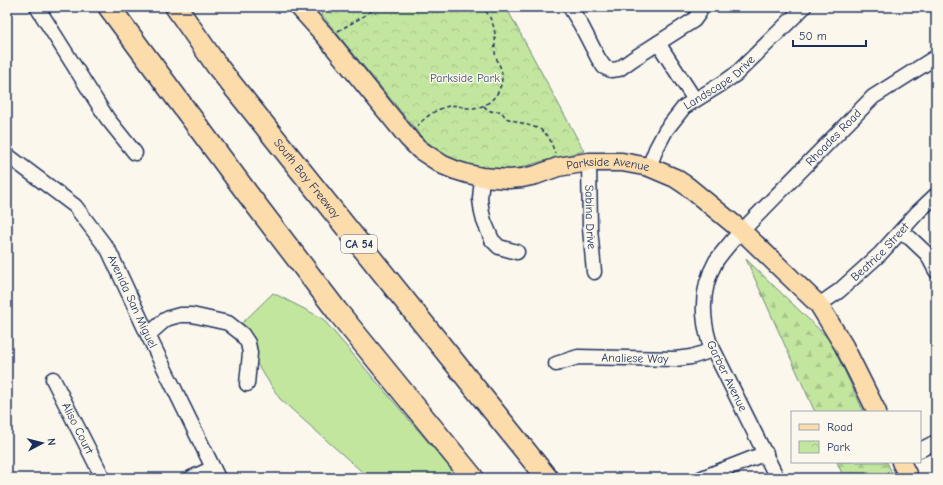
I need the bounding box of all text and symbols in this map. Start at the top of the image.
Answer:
scale bar [793,22,866,48]
text: 50 m [799,29,827,43]
street label: Landscape Drive [681,52,758,112]
park label: Parkside Park [430,71,500,85]
street label: Rhoades Road [803,106,864,169]
street label: South Bay Freeway [271,136,344,222]
street label: Parkside Avenue [565,155,651,174]
street label: Sabina Drive [582,185,599,250]
street label: Beatrice Street [848,220,912,284]
road number: CA 54 [341,235,377,253]
street label: Avenida San Miguel [105,253,160,350]
street label: Garber Avenue [704,338,750,414]
street label: Analiese Way [601,350,669,366]
street label: Aliso Court [59,400,97,457]
legend [791,411,921,463]
text: Road [827,420,853,434]
north arrow [22,423,62,463]
text: N [45,437,58,446]
text: Park [827,440,850,454]

